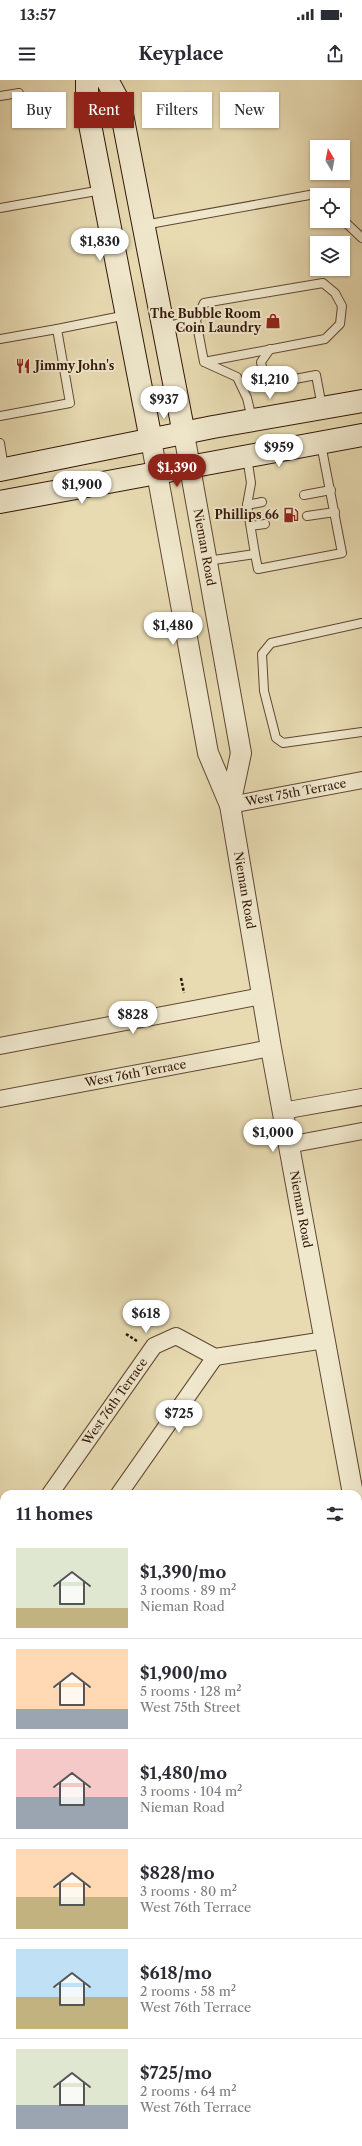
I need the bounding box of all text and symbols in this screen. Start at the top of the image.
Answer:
text: 13:57 [20,5,56,24]
icon: menu [16,43,38,65]
text: Keyplace [139,43,223,65]
icon: share [324,43,346,65]
chip: Buy [12,92,66,128]
chip: Rent [74,92,134,128]
chip: Filters [142,92,212,128]
chip: New [220,92,279,128]
north arrow [310,140,350,180]
map controls [310,140,350,276]
button: locate [310,188,350,228]
pin: $1,830 [67,228,133,262]
text: $1,830 [80,233,120,249]
button: layers [310,236,350,276]
place label: The Bubble Room Coin Laundry [150,306,262,335]
shop icon: The Bubble Room Coin Laundry [264,312,282,330]
restaurant icon: Jimmy John's [14,357,32,375]
place label: Jimmy John's [33,358,115,373]
pin: $1,210 [237,366,303,400]
text: $1,210 [251,371,289,387]
pin: $937 [140,386,188,420]
text: $937 [149,391,179,407]
pin: $959 [255,434,303,468]
text: $959 [264,439,294,455]
pin: $1,390 [144,454,210,488]
text: $1,390 [157,459,197,475]
pin: $1,900 [49,471,115,505]
text: $1,900 [62,476,102,492]
fuel station icon: Phillips 66 [282,506,300,524]
street label: Nieman Road [190,507,219,588]
place label: Phillips 66 [215,507,279,522]
pin: $1,480 [140,612,206,646]
text: $1,480 [153,617,193,633]
street label: West 75th Terrace [243,775,348,809]
street label: Nieman Road [231,850,259,931]
pin: $828 [109,1001,157,1035]
text: $828 [118,1006,148,1022]
street label: West 76th Terrace [83,1056,188,1090]
pin: $1,000 [240,1119,306,1153]
text: $1,000 [252,1124,294,1140]
street label: Nieman Road [287,1169,316,1250]
pin: $618 [122,1300,170,1334]
text: $618 [132,1305,160,1321]
street label: West 76th Terrace [78,1355,150,1448]
pin: $725 [155,1400,203,1434]
text: $725 [165,1405,193,1421]
icon: filters [324,1503,346,1525]
text: 11 homes [16,1504,93,1524]
text: $1,390/mo [140,1562,226,1582]
icon: home [48,1564,96,1612]
text: 3 rooms · 89 m² [140,1582,236,1598]
text: Nieman Road [140,1598,225,1614]
text: $1,900/mo [140,1663,227,1683]
icon: home [48,1665,96,1713]
text: 5 rooms · 128 m² [140,1683,242,1699]
text: West 75th Street [140,1699,241,1715]
text: $1,480/mo [140,1763,227,1783]
icon: home [48,1765,96,1813]
text: 3 rooms · 104 m² [140,1783,242,1799]
text: Nieman Road [140,1799,225,1815]
text: $828/mo [140,1863,215,1883]
icon: home [48,1865,96,1913]
text: 3 rooms · 80 m² [140,1883,237,1899]
text: West 76th Terrace [140,1899,251,1915]
text: $618/mo [140,1963,212,1983]
icon: home [48,1965,96,2013]
text: 2 rooms · 58 m² [140,1983,236,1999]
text: West 76th Terrace [140,1999,251,2015]
text: $725/mo [140,2063,212,2083]
icon: home [48,2065,96,2113]
text: 2 rooms · 64 m² [140,2083,237,2099]
text: West 76th Terrace [140,2099,251,2115]

